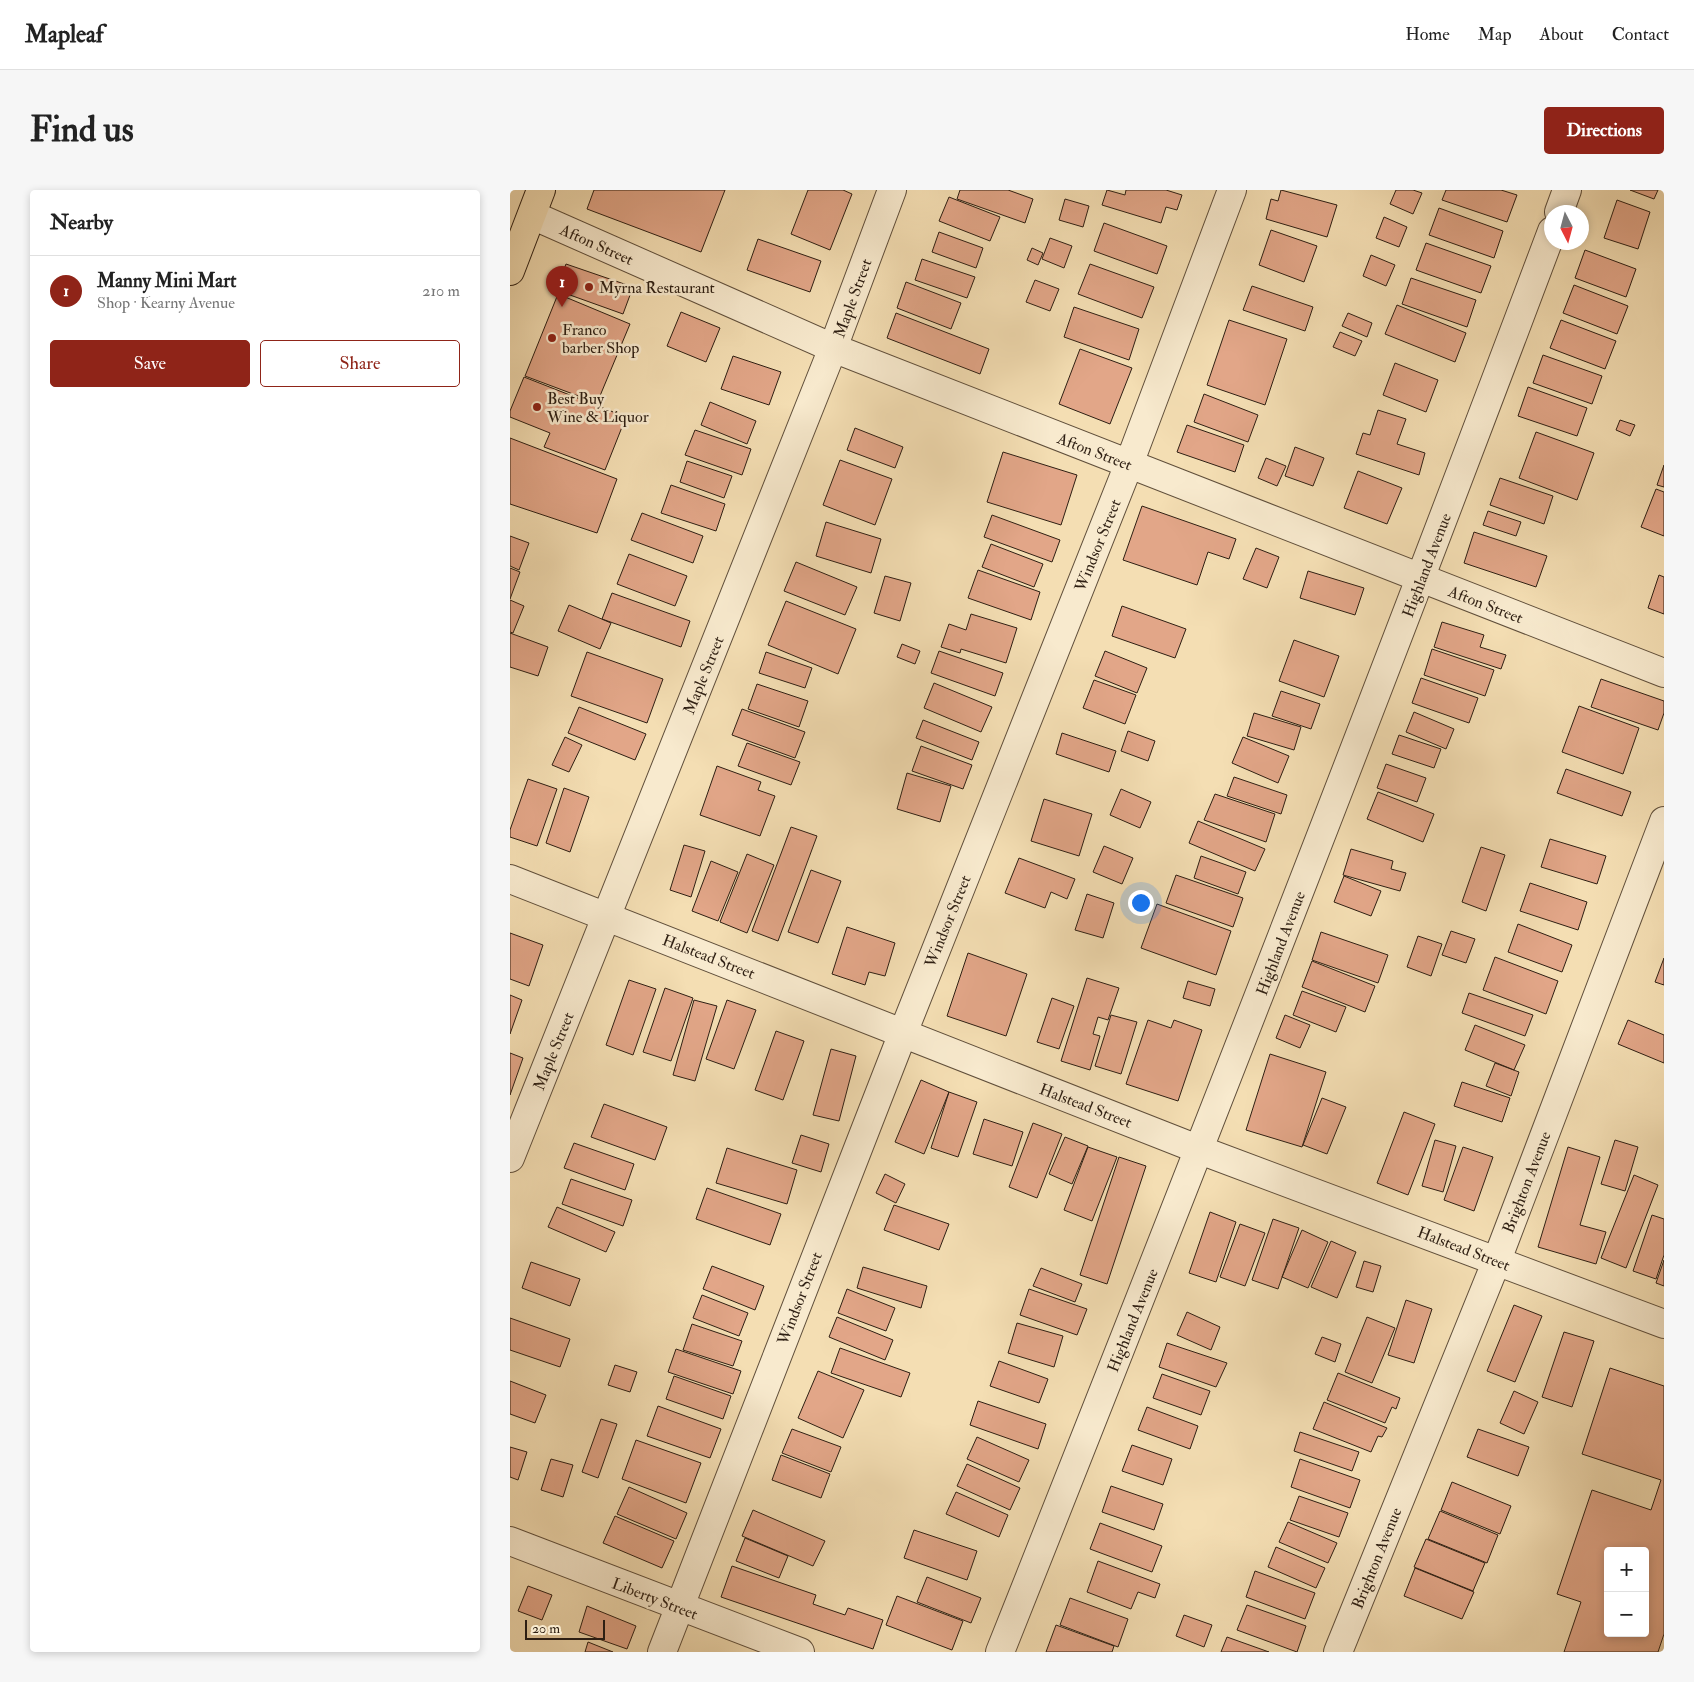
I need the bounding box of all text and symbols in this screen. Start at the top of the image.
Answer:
text: Mapleaf [25,19,104,50]
text: Home [1405,23,1450,46]
text: Map [1478,23,1512,46]
text: About [1540,23,1584,46]
text: Contact [1612,23,1669,46]
button: Directions [1544,107,1664,154]
text: Find us [30,108,134,152]
north arrow [1544,205,1589,250]
text: Nearby [50,209,113,236]
street label: Afton Street [556,219,636,270]
street label: Maple Street [829,256,877,341]
pin: 1 [546,266,578,307]
text: Manny Mini Mart [97,269,236,293]
place label: Myrna Restaurant [599,278,715,298]
text: 1 [63,281,69,301]
text: 210 m [422,281,460,301]
marker: Myrna Restaurant [583,281,595,293]
text: Shop · Kearny Avenue [97,293,235,313]
place label: Franco barber Shop [562,320,639,359]
marker: Franco barber Shop [546,332,558,344]
button: Save [50,340,250,387]
button: Share [260,340,460,387]
place label: Best Buy Wine & Liquor [546,389,649,427]
marker: Best Buy Wine & Liquor [531,401,543,413]
street label: Afton Street [1054,428,1135,475]
street label: Windsor Street [1070,496,1125,595]
street label: Highland Avenue [1398,510,1456,620]
street label: Afton Street [1445,581,1526,628]
street label: Maple Street [679,633,730,718]
street label: Windsor Street [920,872,975,971]
street label: Highland Avenue [1252,888,1310,998]
your location [1128,890,1154,916]
street label: Halstead Street [660,930,758,984]
street label: Maple Street [529,1009,580,1094]
street label: Halstead Street [1037,1079,1135,1133]
street label: Brighton Avenue [1498,1128,1556,1236]
street label: Halstead Street [1415,1222,1513,1276]
street label: Windsor Street [773,1249,827,1348]
street label: Highland Avenue [1103,1265,1163,1375]
street label: Brighton Avenue [1348,1504,1406,1612]
map controls [1604,1547,1649,1637]
button: + [1604,1547,1649,1592]
street label: Liberty Street [609,1573,700,1624]
button: − [1604,1592,1649,1637]
scale bar [525,1617,605,1640]
text: 20 m [532,1620,560,1637]

